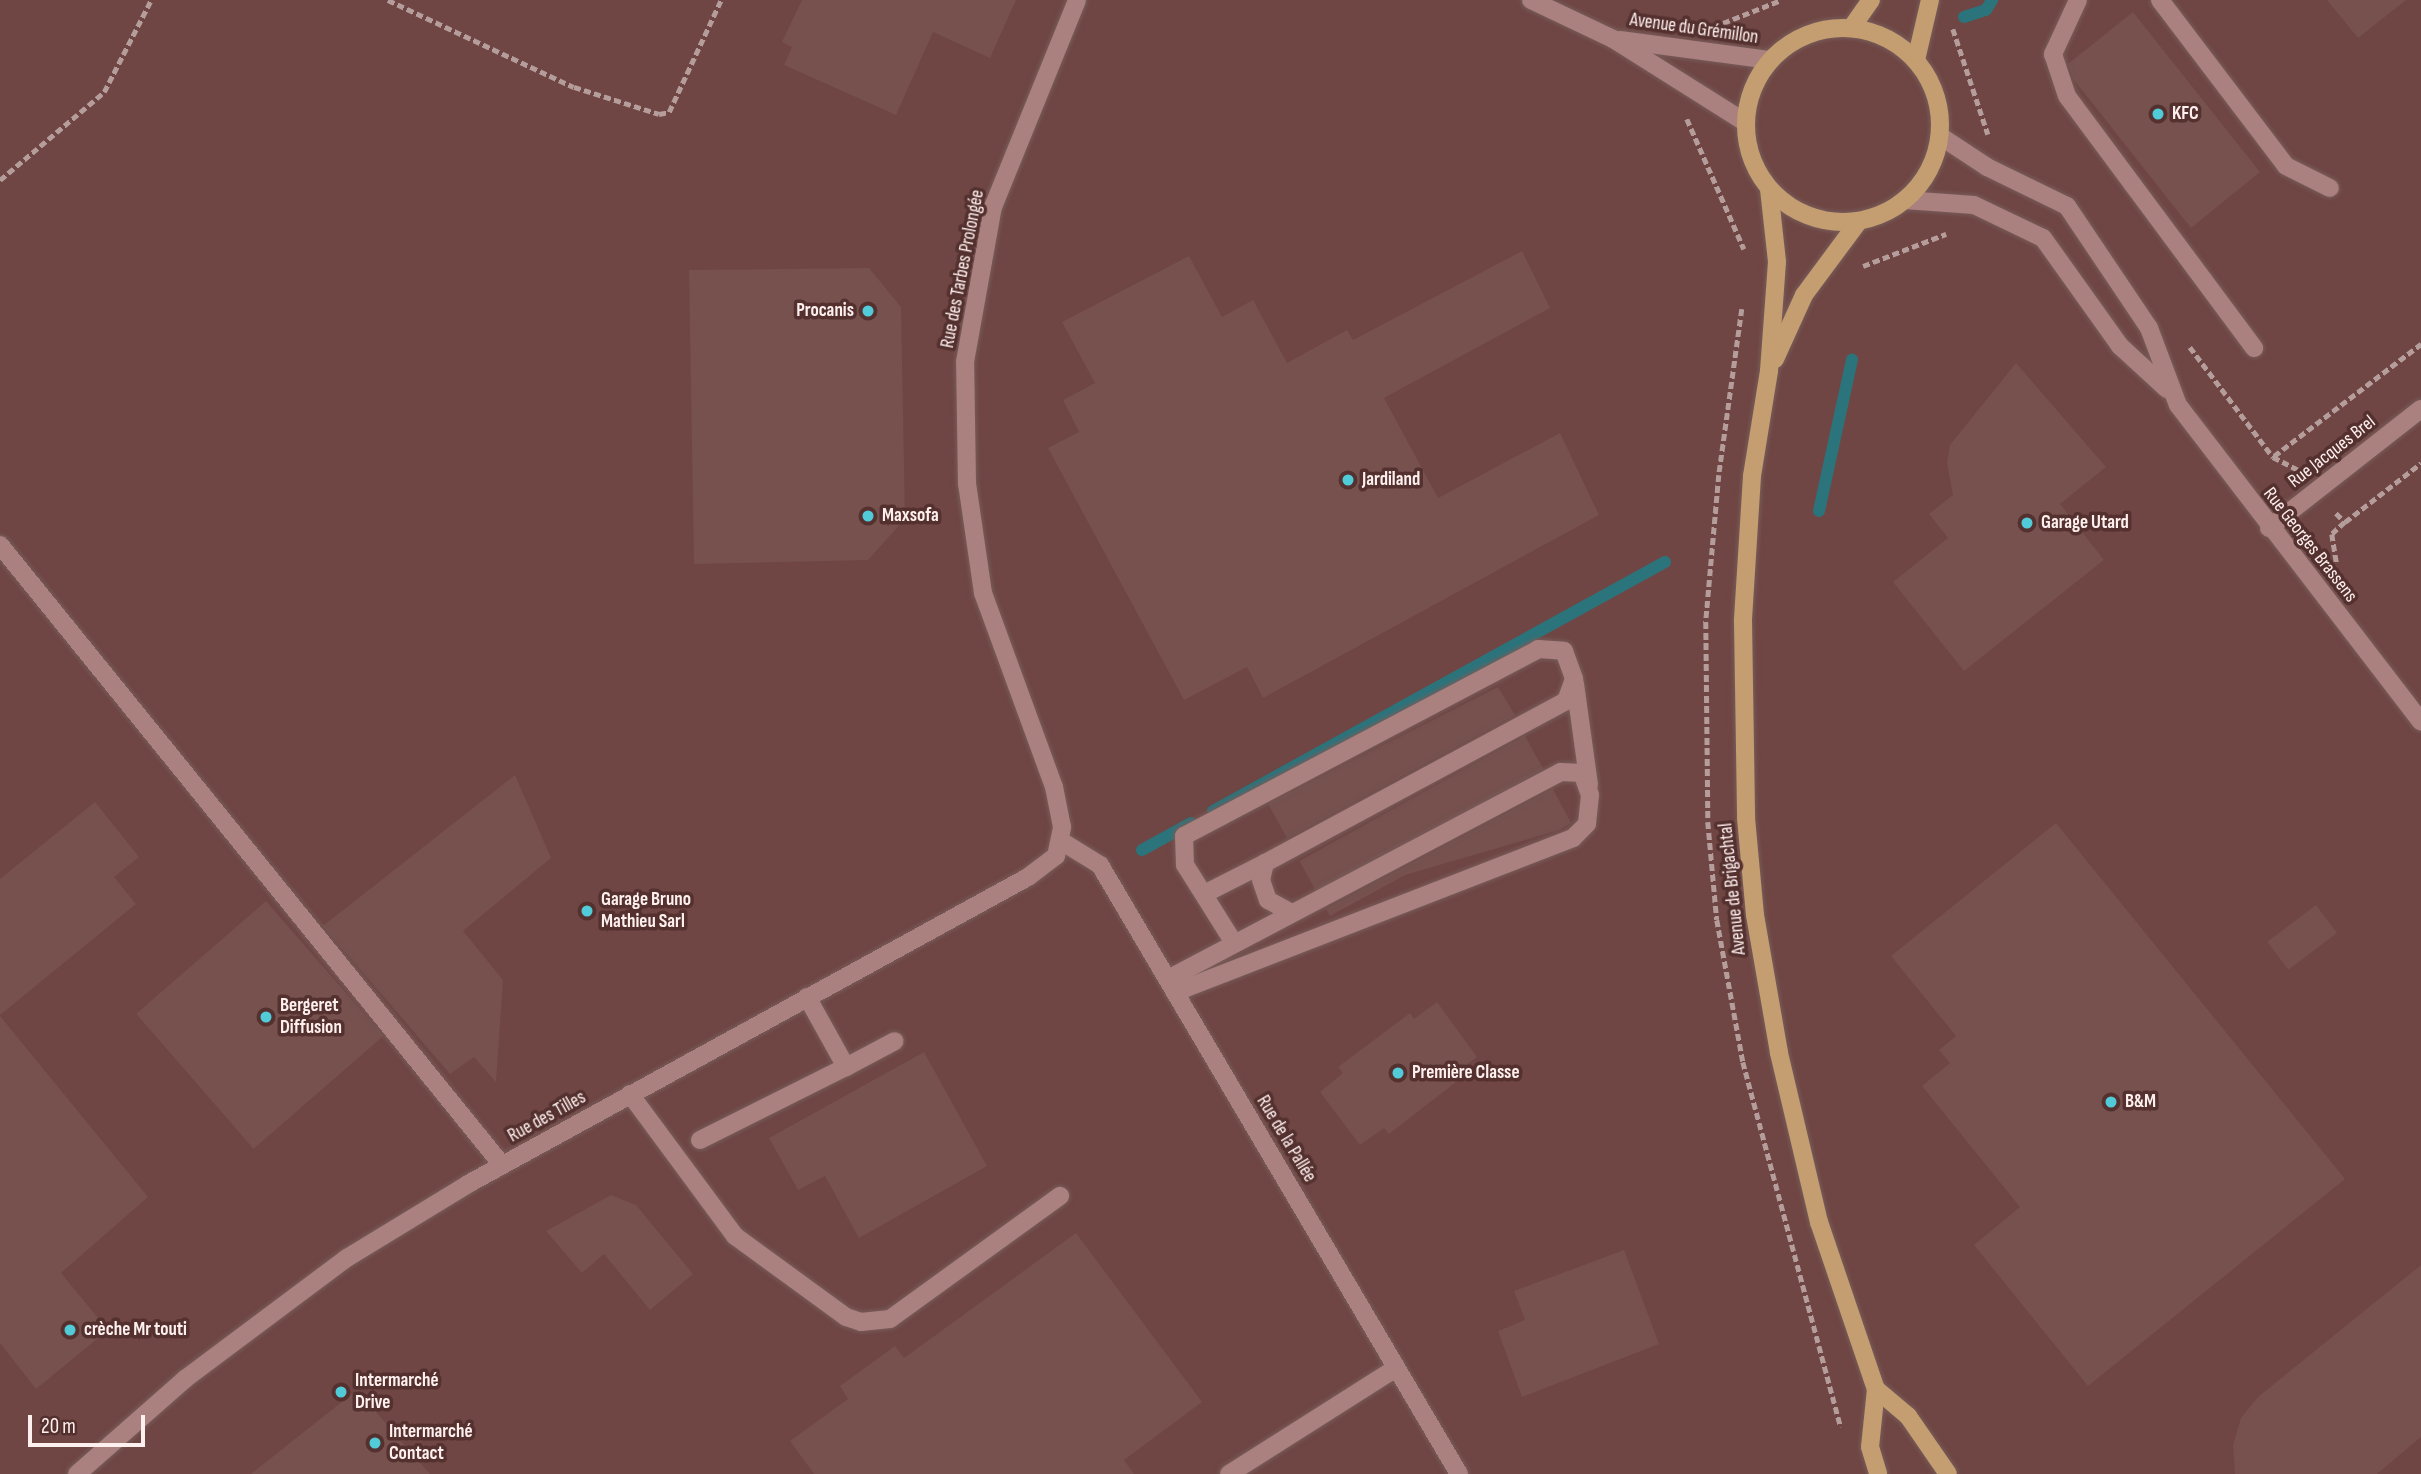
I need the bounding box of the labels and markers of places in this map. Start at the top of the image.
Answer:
place label: KFC [2172,103,2199,125]
marker: KFC [2150,106,2166,122]
place label: Procanis [796,300,854,322]
marker: Procanis [860,303,876,319]
place label: Jardiland [1362,469,1420,491]
marker: Jardiland [1340,472,1356,488]
place label: Maxsofa [882,505,939,527]
marker: Maxsofa [860,508,876,524]
place label: Garage Utard [2041,512,2129,534]
marker: Garage Utard [2019,515,2035,531]
place label: Garage Bruno Mathieu Sarl [601,889,691,933]
marker: Garage Bruno Mathieu Sarl [579,903,595,919]
place label: Bergeret Diffusion [280,995,342,1039]
marker: Bergeret Diffusion [258,1009,274,1025]
place label: Première Classe [1412,1062,1520,1084]
marker: Première Classe [1390,1065,1406,1081]
place label: B&M [2125,1091,2156,1113]
marker: B&M [2103,1094,2119,1110]
place label: crèche Mr touti [84,1319,187,1341]
marker: crèche Mr touti [62,1322,78,1338]
place label: Intermarché Drive [355,1370,439,1414]
marker: Intermarché Drive [333,1384,349,1400]
place label: Intermarché Contact [389,1421,473,1465]
marker: Intermarché Contact [367,1435,383,1451]

